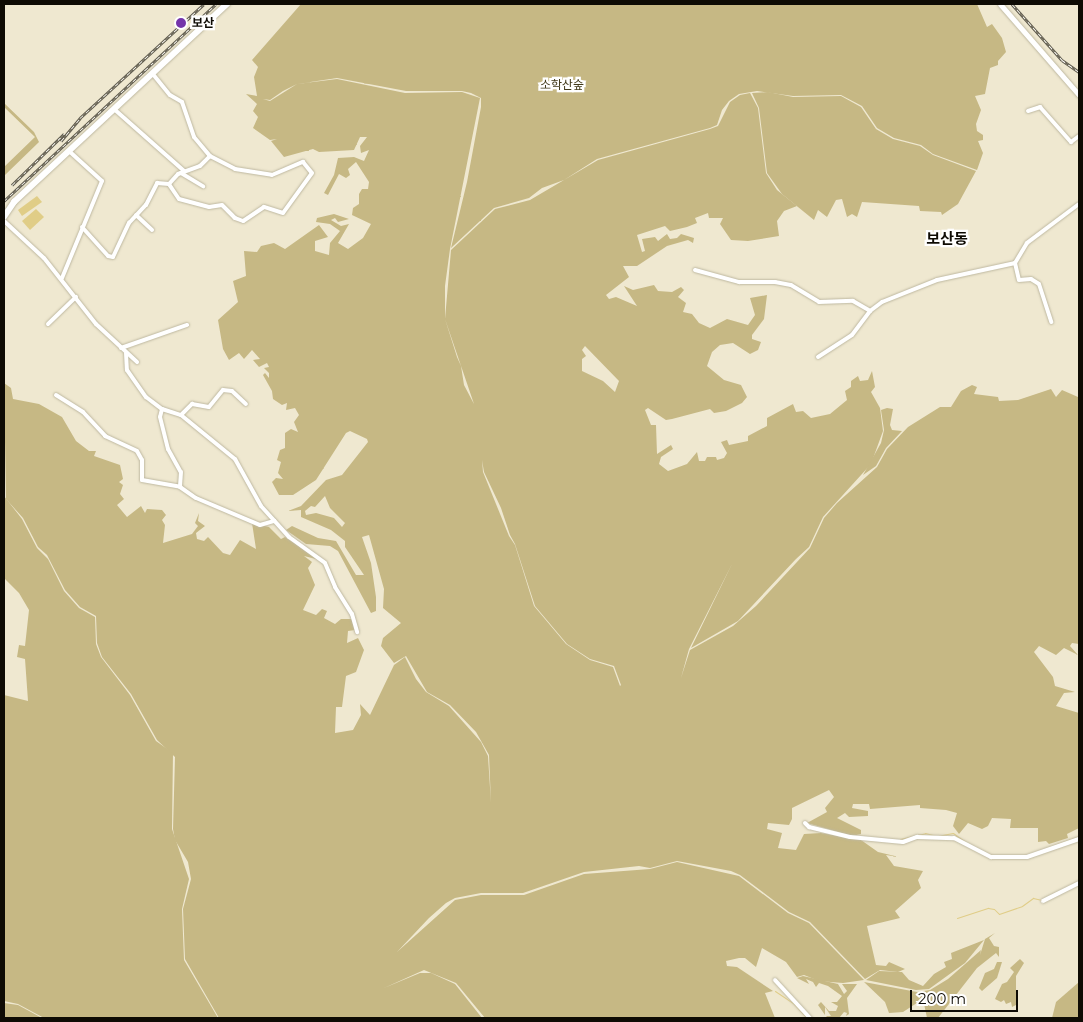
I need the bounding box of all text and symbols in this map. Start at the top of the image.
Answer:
marker: 보산 [174,16,188,30]
place label: 보산 [192,16,214,30]
park label: 소학산숲 [540,78,584,92]
district label: 보산동 [926,230,968,248]
scale bar [913,980,1020,1012]
text: 200 m [918,989,966,1008]

